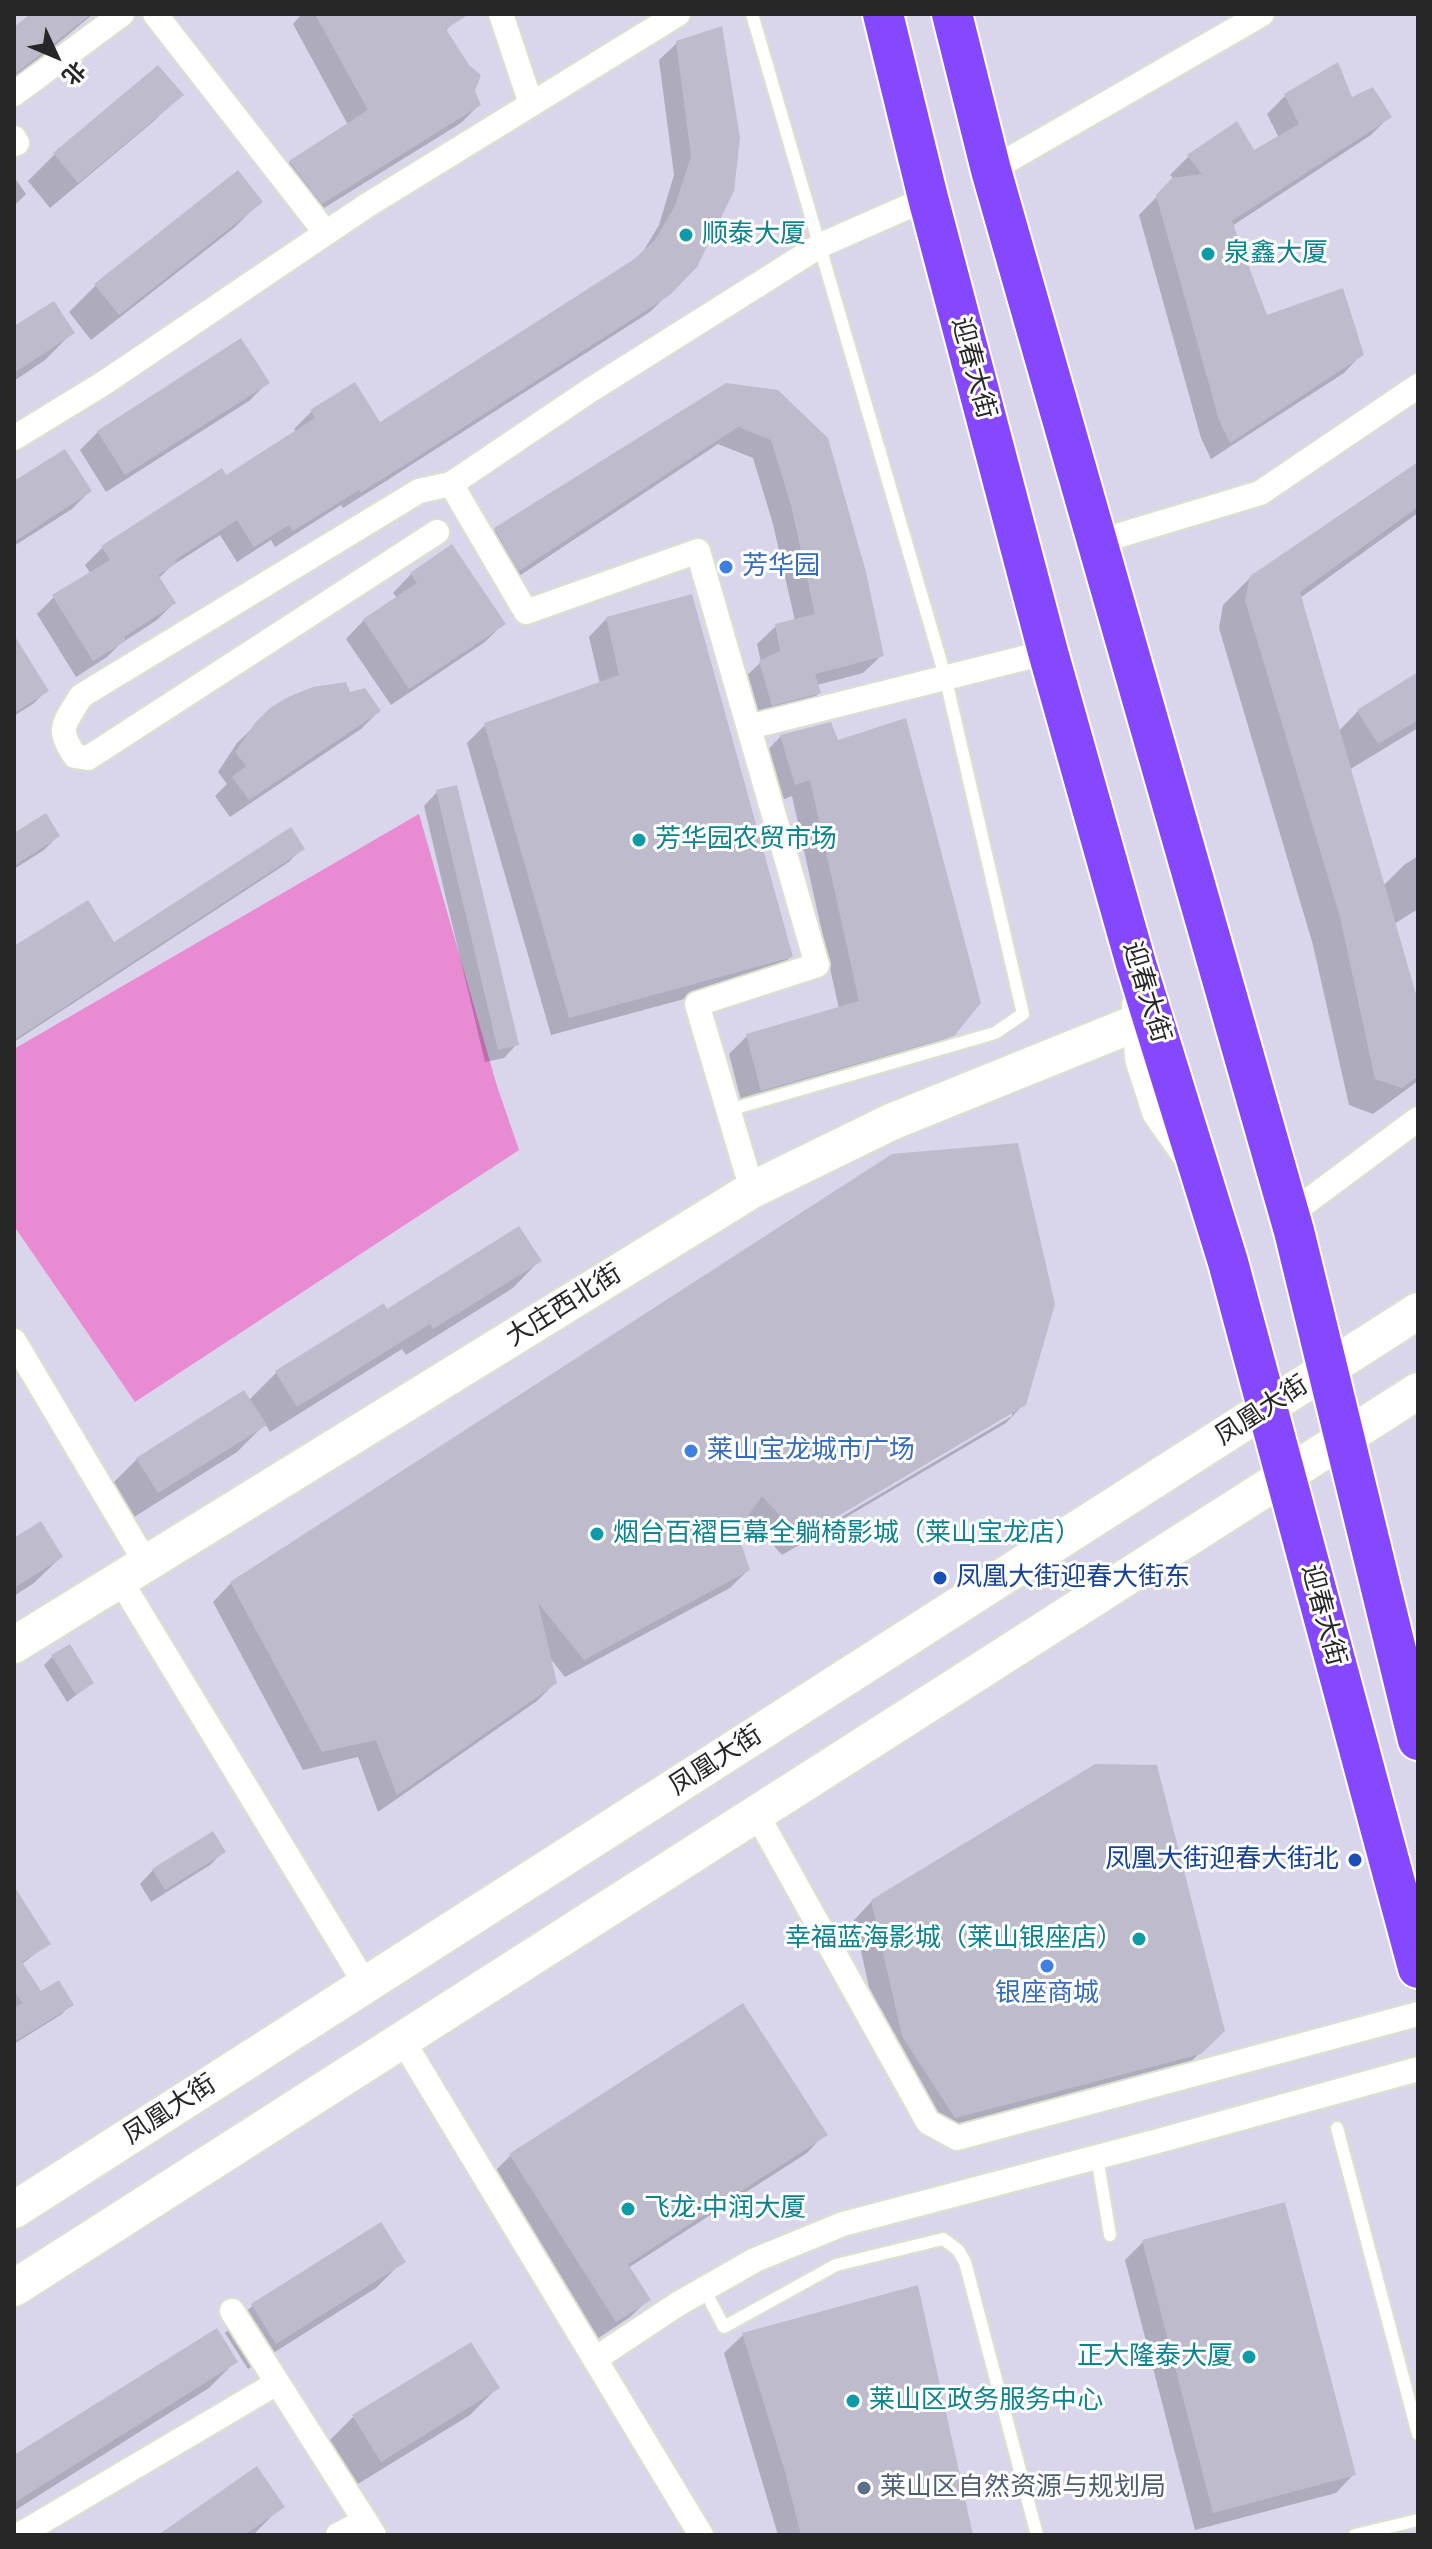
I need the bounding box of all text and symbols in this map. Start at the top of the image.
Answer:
north arrow [16,16,96,96]
text: 北 [56,56,91,90]
place label: 顺泰大厦 [702,219,806,251]
marker: 顺泰大厦 [677,226,695,244]
place label: 泉鑫大厦 [1224,238,1328,270]
marker: 泉鑫大厦 [1199,245,1217,263]
street label: 迎春大街 [944,314,1002,422]
place label: 芳华园 [742,551,820,583]
marker: 芳华园 [717,558,735,576]
place label: 芳华园农贸市场 [655,824,837,856]
marker: 芳华园农贸市场 [630,831,648,849]
street label: 迎春大街 [1116,938,1176,1046]
street label: 大庄西北街 [501,1258,627,1354]
street label: 凤凰大街 [1210,1370,1314,1452]
place label: 莱山宝龙城市广场 [707,1435,915,1467]
marker: 莱山宝龙城市广场 [682,1442,700,1460]
place label: 烟台百褶巨幕全躺椅影城（莱山宝龙店） [613,1518,1081,1550]
marker: 烟台百褶巨幕全躺椅影城（莱山宝龙店） [588,1525,606,1543]
street label: 迎春大街 [1294,1561,1352,1669]
place label: 凤凰大街迎春大街东 [956,1562,1190,1594]
marker: 凤凰大街迎春大街东 [931,1569,949,1587]
street label: 凤凰大街 [664,1720,768,1802]
place label: 凤凰大街迎春大街北 [1105,1844,1339,1876]
marker: 凤凰大街迎春大街北 [1346,1851,1364,1869]
place label: 幸福蓝海影城（莱山银座店） [785,1923,1123,1955]
marker: 幸福蓝海影城（莱山银座店） [1130,1930,1148,1948]
marker: 银座商城 [1038,1957,1056,1975]
place label: 银座商城 [995,1978,1099,2010]
street label: 凤凰大街 [118,2069,222,2151]
place label: 飞龙·中润大厦 [644,2193,806,2225]
marker: 飞龙·中润大厦 [619,2200,637,2218]
place label: 正大隆泰大厦 [1077,2341,1233,2373]
marker: 正大隆泰大厦 [1240,2348,1258,2366]
place label: 莱山区政务服务中心 [869,2385,1103,2417]
marker: 莱山区政务服务中心 [844,2392,862,2410]
place label: 莱山区自然资源与规划局 [880,2472,1166,2504]
marker: 莱山区自然资源与规划局 [855,2479,873,2497]

